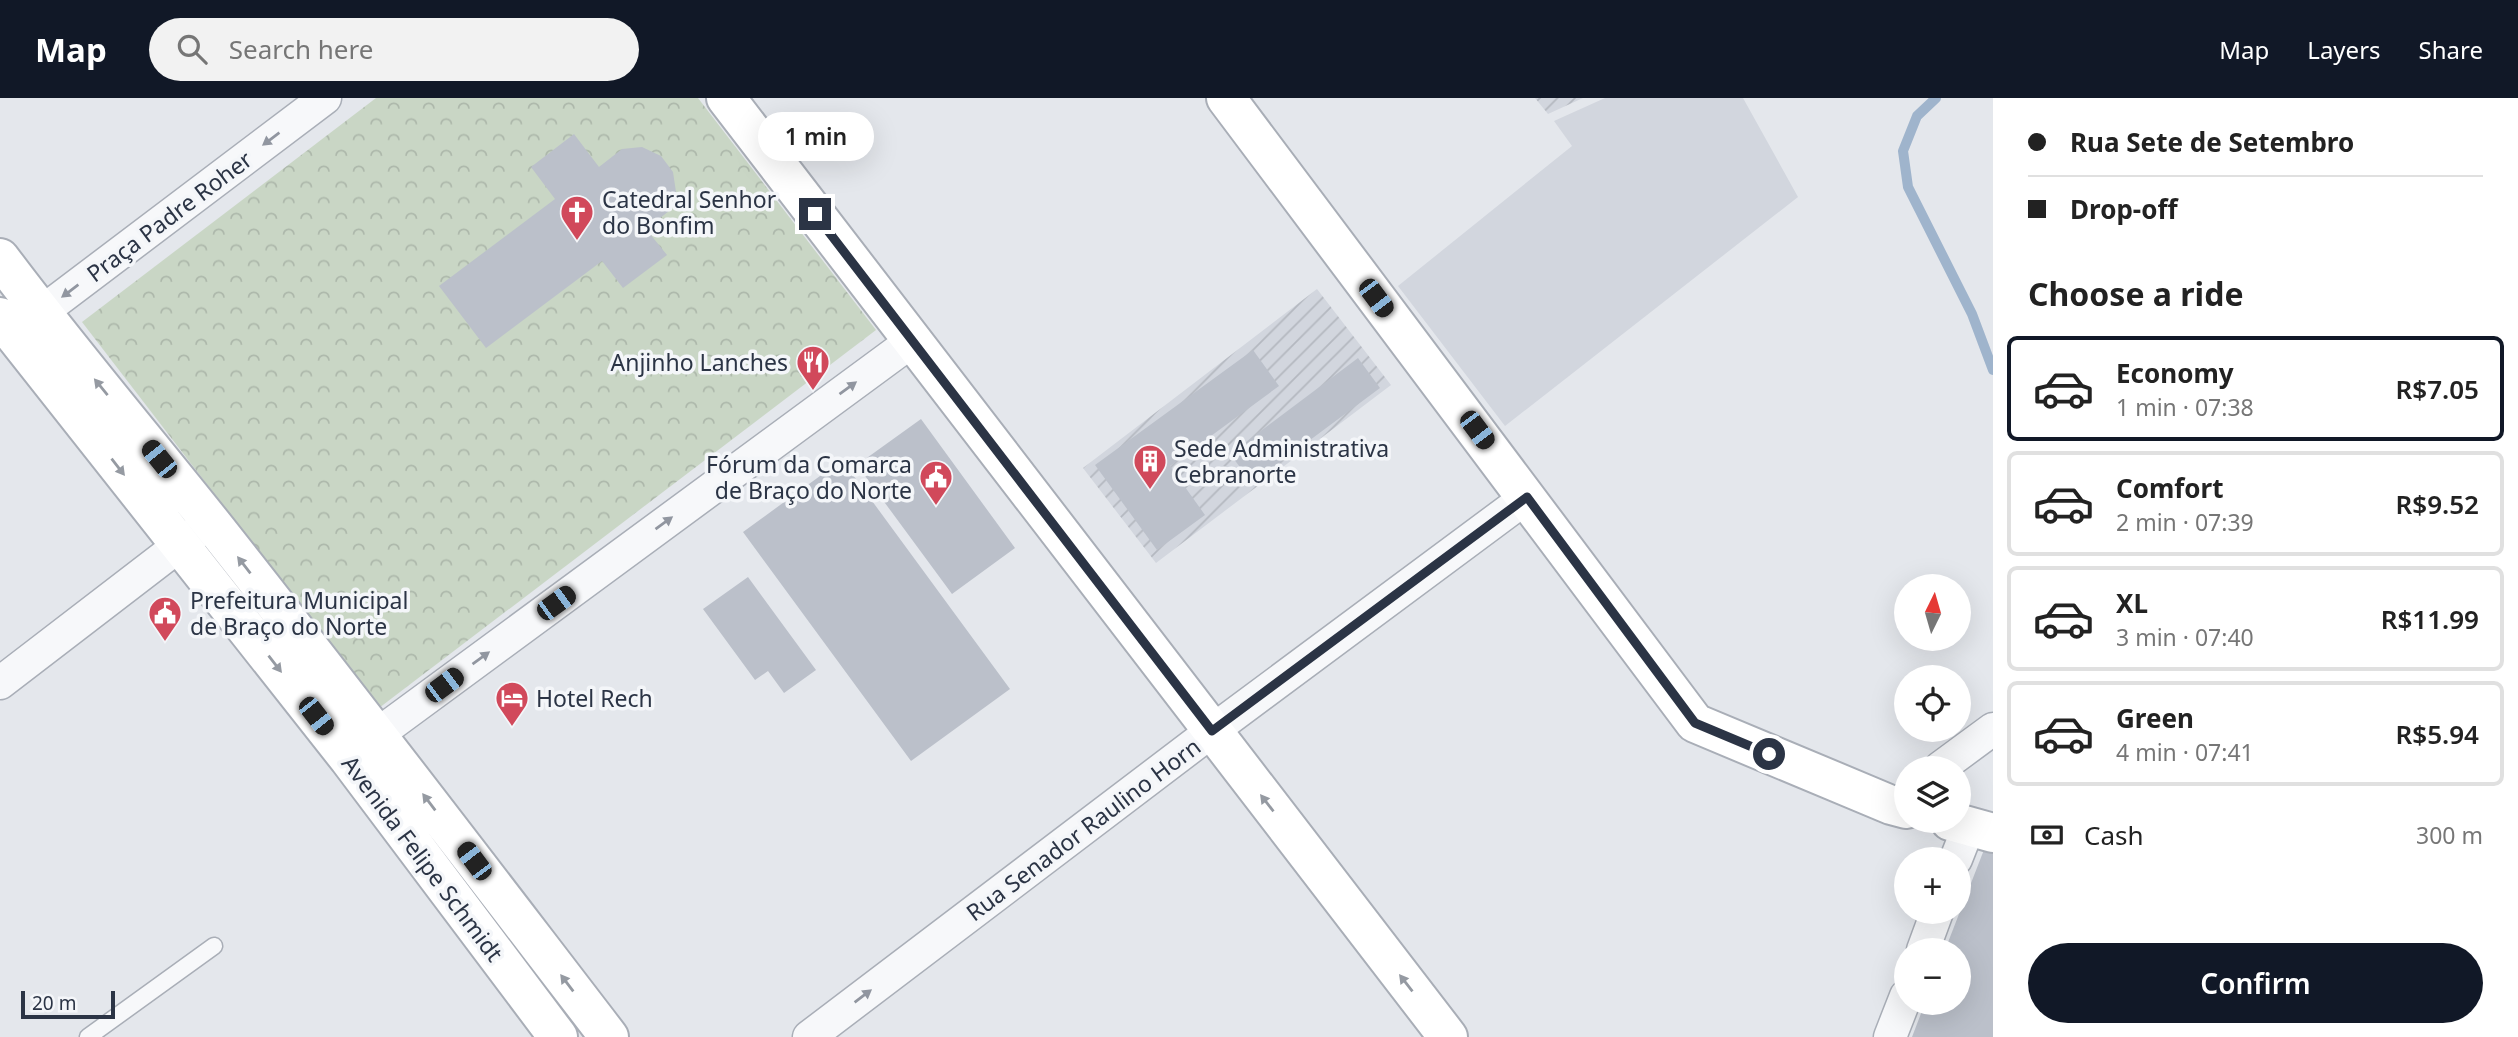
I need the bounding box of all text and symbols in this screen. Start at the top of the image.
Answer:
search box [149,18,639,81]
text: Map [35,27,107,72]
icon: search [173,30,211,68]
text: Search here [229,31,373,67]
text: Map [2219,33,2269,66]
text: Layers [2307,33,2381,66]
text: Share [2419,33,2483,66]
callout: 1 min [757,113,873,162]
text: 1 min [785,120,847,152]
text: Rua Sete de Setembro [2070,124,2354,160]
one-way arrow [262,132,280,146]
street label: Praça Padre Roher [80,143,259,289]
place label: Catedral Senhor do Bonfim [602,183,777,241]
text: Drop-off [2070,191,2177,227]
church icon: Catedral Senhor do Bonfim [558,193,596,242]
route end [799,198,831,230]
text: Choose a ride [2028,272,2244,315]
car [1355,275,1398,321]
one-way arrow [61,284,79,298]
restaurant icon: Anjinho Lanches [794,343,832,392]
place label: Anjinho Lanches [610,346,788,378]
text: Economy [2116,355,2234,391]
icon: car [2032,357,2095,420]
text: R$7.05 [2396,371,2479,407]
one-way arrow [94,379,109,397]
one-way arrow [839,382,857,396]
text: 1 min · 07:38 [2116,391,2254,423]
car [1456,407,1499,453]
place label: Sede Administrativa Cebranorte [1174,432,1389,490]
car [138,436,181,482]
building icon: Sede Administrativa Cebranorte [1131,442,1169,491]
place label: Fórum da Comarca de Braço do Norte [706,448,912,506]
one-way arrow [111,457,126,475]
public building icon: Fórum da Comarca de Braço do Norte [917,458,955,507]
text: Comfort [2116,470,2224,506]
icon: car [2032,472,2095,535]
text: R$9.52 [2396,486,2479,522]
text: 2 min · 07:39 [2116,506,2254,538]
one-way arrow [655,516,674,530]
one-way arrow [237,556,252,573]
north arrow [1894,574,1970,651]
map controls [1894,574,1971,1015]
car [533,582,580,624]
place label: Prefeitura Municipal de Braço do Norte [190,584,408,642]
text: XL [2116,585,2148,621]
icon: car [2032,587,2095,650]
public building icon: Prefeitura Municipal de Braço do Norte [146,594,184,643]
text: R$11.99 [2381,601,2479,637]
text: 3 min · 07:40 [2116,621,2254,653]
one-way arrow [472,651,490,665]
one-way arrow [267,655,282,673]
car [421,664,468,706]
button: locate [1894,665,1971,742]
hotel icon: Hotel Rech [493,679,531,728]
place label: Hotel Rech [536,682,653,714]
car [295,693,338,739]
text: Green [2116,700,2194,736]
icon: car [2032,702,2095,765]
text: R$5.94 [2396,716,2479,752]
street label: Rua Senador Raulino Horn [959,730,1207,928]
text: 4 min · 07:41 [2116,736,2254,768]
route start [1753,738,1785,770]
street label: Avenida Felipe Schmidt [335,748,511,968]
button: layers [1894,756,1971,833]
one-way arrow [423,793,437,811]
one-way arrow [1261,794,1275,812]
icon: cash [2028,816,2066,854]
text: Cash [2084,817,2144,853]
text: 300 m [2416,819,2483,851]
car [453,838,496,884]
button: + [1894,847,1971,924]
button: − [1894,938,1971,1015]
button: Confirm [2028,943,2483,1023]
one-way arrow [560,974,575,992]
one-way arrow [1399,974,1413,992]
scale bar [21,988,116,1020]
one-way arrow [854,989,872,1003]
text: 20 m [32,990,76,1016]

